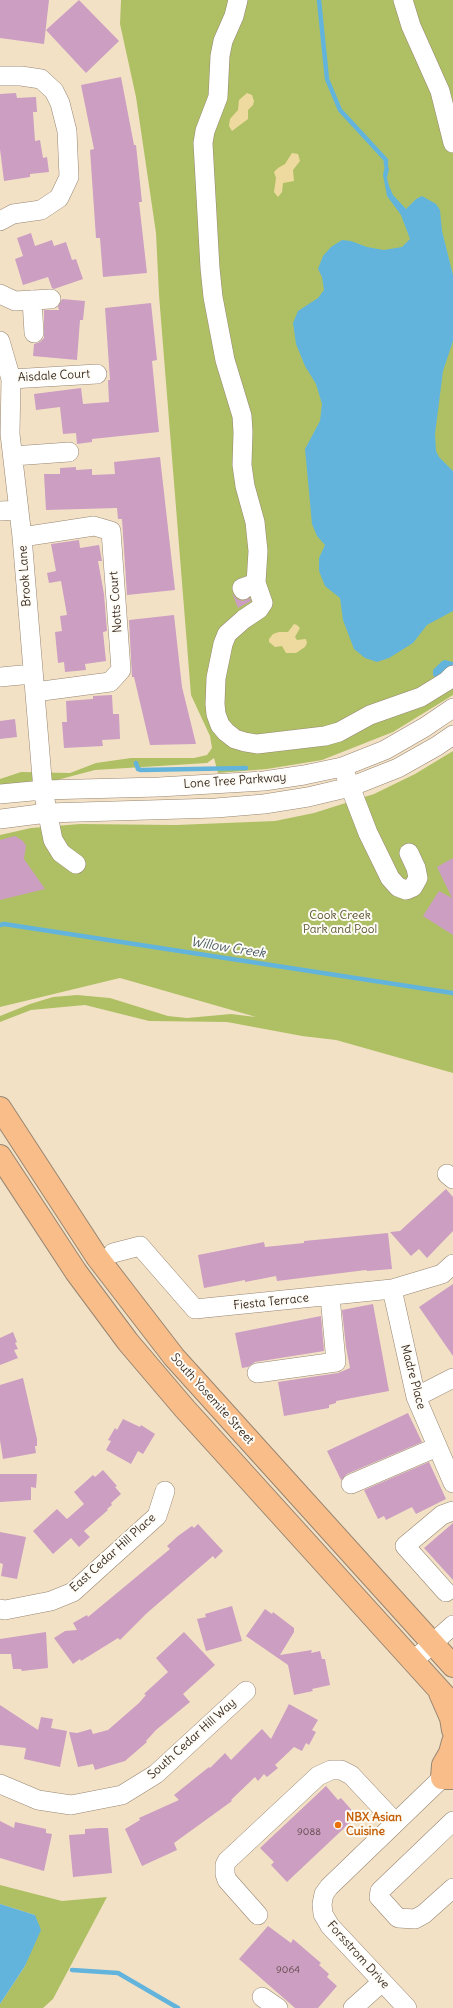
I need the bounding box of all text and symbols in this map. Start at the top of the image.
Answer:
street label: Aisdale Court [18,367,90,385]
street label: Brook Lane [16,545,34,607]
street label: Notts Court [107,571,125,633]
street label: Lone Tree Parkway [183,770,287,792]
park label: Cook Creek Park and Pool [303,909,377,937]
water label: Willow Creek [190,934,266,962]
street label: Fiesta Terrace [233,1291,309,1313]
street label: Madre Place [397,1343,429,1411]
street label: South Yosemite Street [167,1351,257,1447]
street label: East Cedar Hill Place [67,1511,159,1595]
street label: South Cedar Hill Way [145,1696,239,1782]
place label: NBX Asian Cuisine [346,1811,402,1839]
marker: NBX Asian Cuisine [333,1820,343,1830]
house number: 9088 [297,1826,321,1838]
street label: Forsstrom Drive [324,1918,392,1992]
house number: 9064 [276,1964,300,1976]

